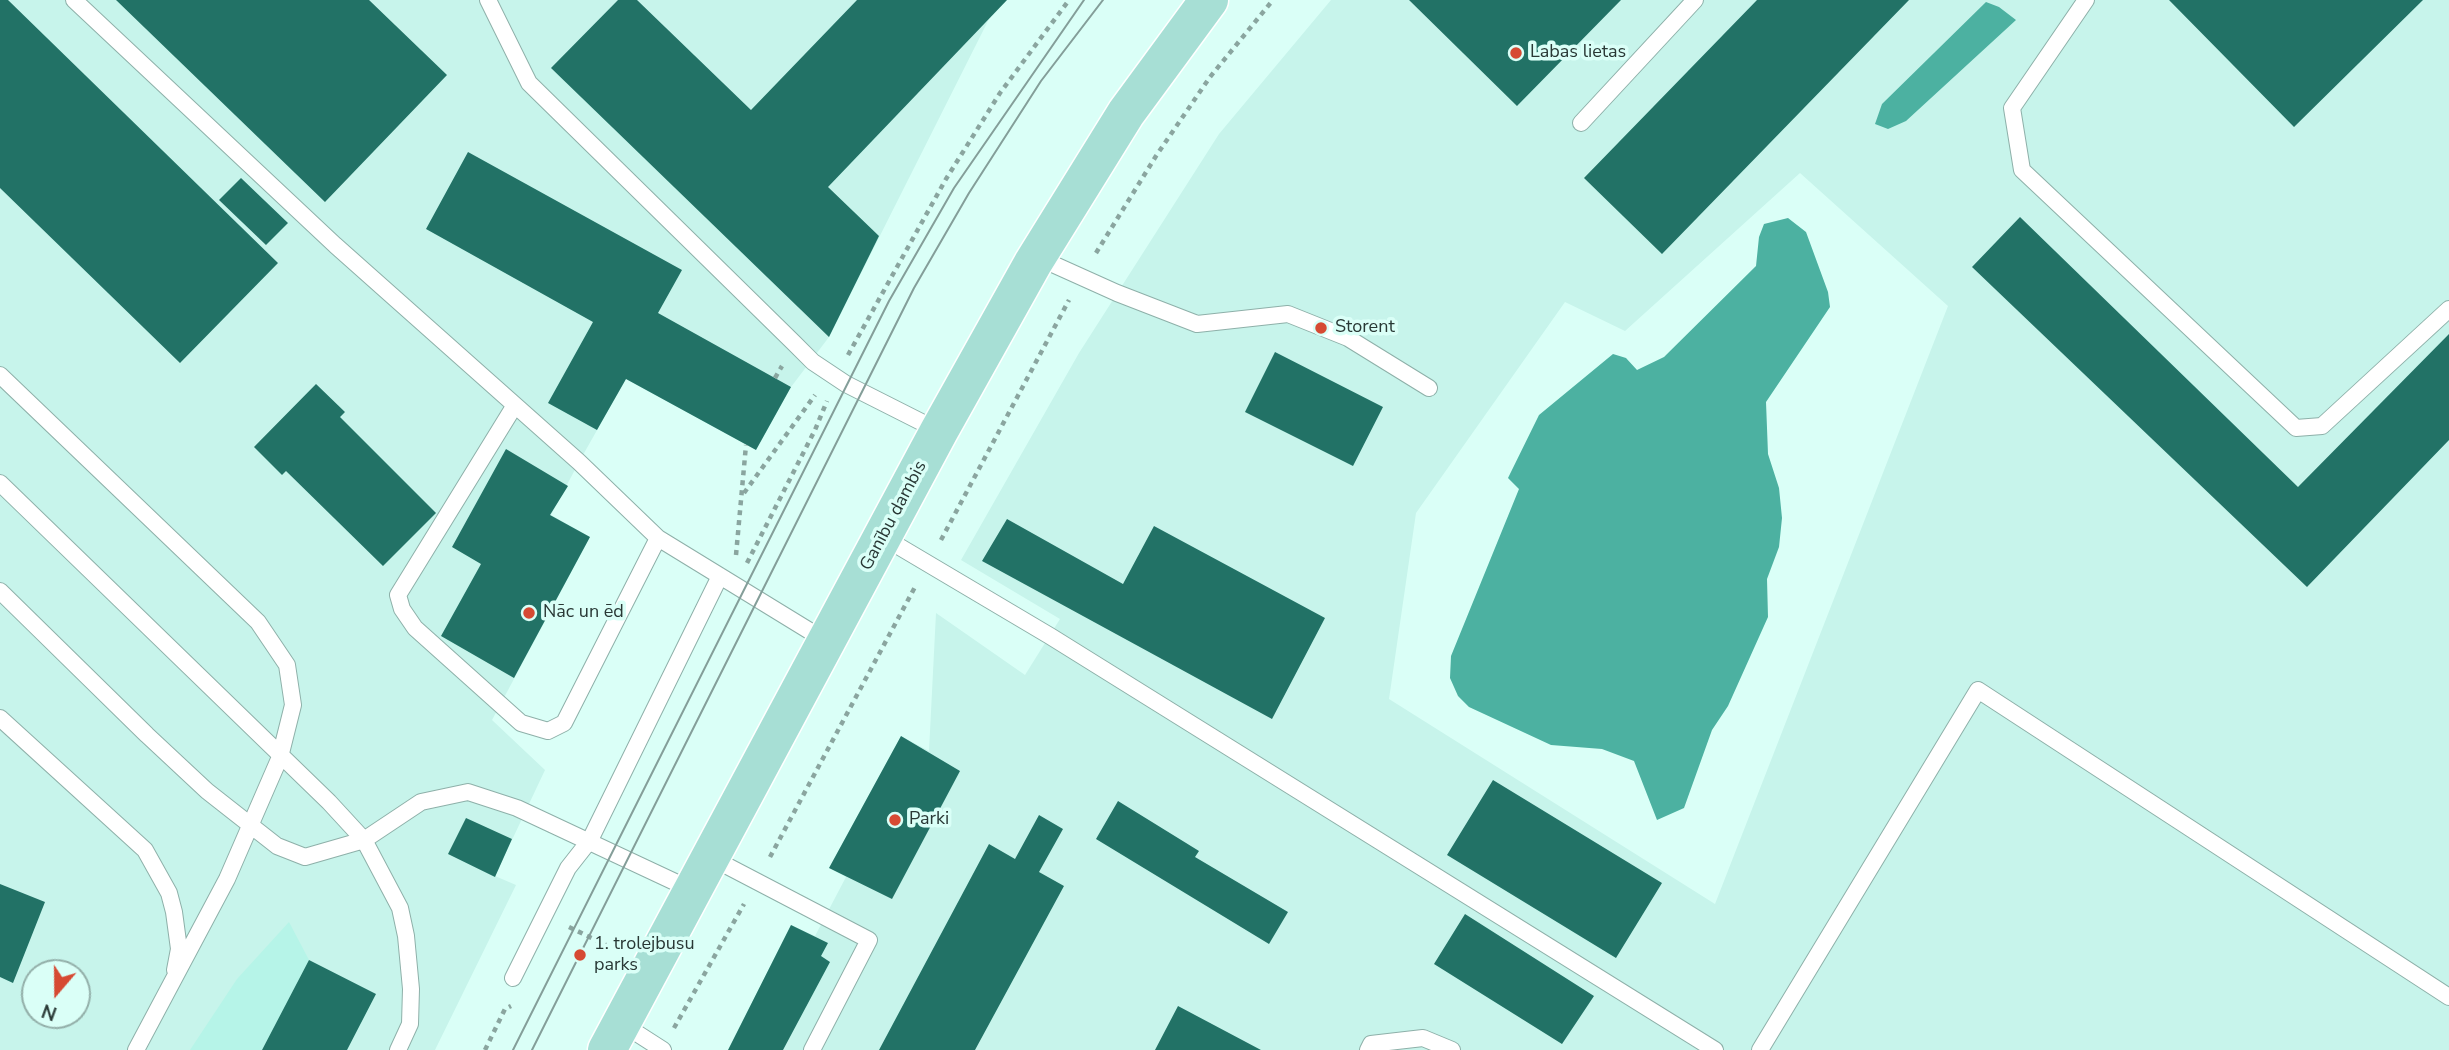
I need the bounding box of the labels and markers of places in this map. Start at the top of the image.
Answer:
place label: Labas lietas [1530,42,1626,64]
marker: Labas lietas [1508,45,1524,61]
place label: Storent [1335,317,1395,339]
marker: Storent [1313,320,1329,336]
place label: Nāc un ēd [543,602,624,624]
marker: Nāc un ēd [521,605,537,621]
place label: Parki [909,809,949,831]
marker: Parki [887,812,903,828]
place label: 1. trolejbusu parks [594,934,695,976]
marker: 1. trolejbusu parks [572,947,588,963]

